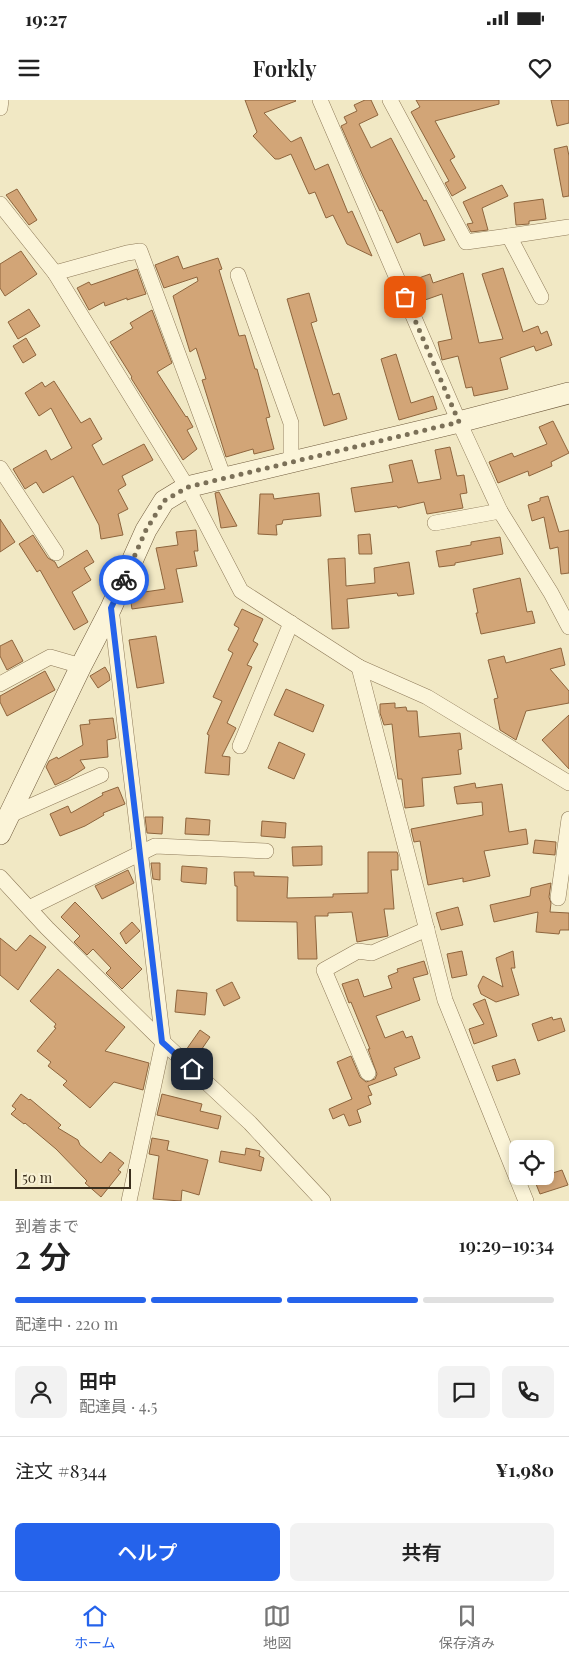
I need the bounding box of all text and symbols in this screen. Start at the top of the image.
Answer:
text: 19:27 [25,5,67,31]
text: Forkly [252,53,317,83]
icon: menu [15,54,43,82]
icon: heart [526,54,554,82]
pin [384,276,426,318]
icon: bag [391,283,419,311]
courier [99,555,149,605]
icon: bike [110,566,138,594]
pin [171,1048,213,1090]
icon: home [178,1055,206,1083]
map controls [509,1140,554,1185]
button: locate [509,1140,554,1185]
scale bar [15,1166,131,1189]
text: 50 m [22,1168,52,1187]
text: 到着まで [15,1215,79,1236]
text: 19:29–19:34 [459,1231,554,1257]
text: 2 分 [15,1234,71,1277]
text: 配達中 · 220 m [15,1313,118,1334]
button: person [15,1366,67,1418]
button: chat [438,1366,490,1418]
button: phone [502,1366,554,1418]
text: 田中 [79,1367,117,1393]
text: 配達員 · 4.5 [79,1395,157,1416]
text: ¥1,980 [495,1456,554,1482]
text: 注文 #8344 [15,1457,107,1483]
button: ヘルプ [15,1523,280,1581]
button: 共有 [290,1523,554,1581]
tab: ホーム [74,1602,115,1652]
tab: 地図 [263,1602,291,1652]
tab: 保存済み [439,1602,495,1652]

